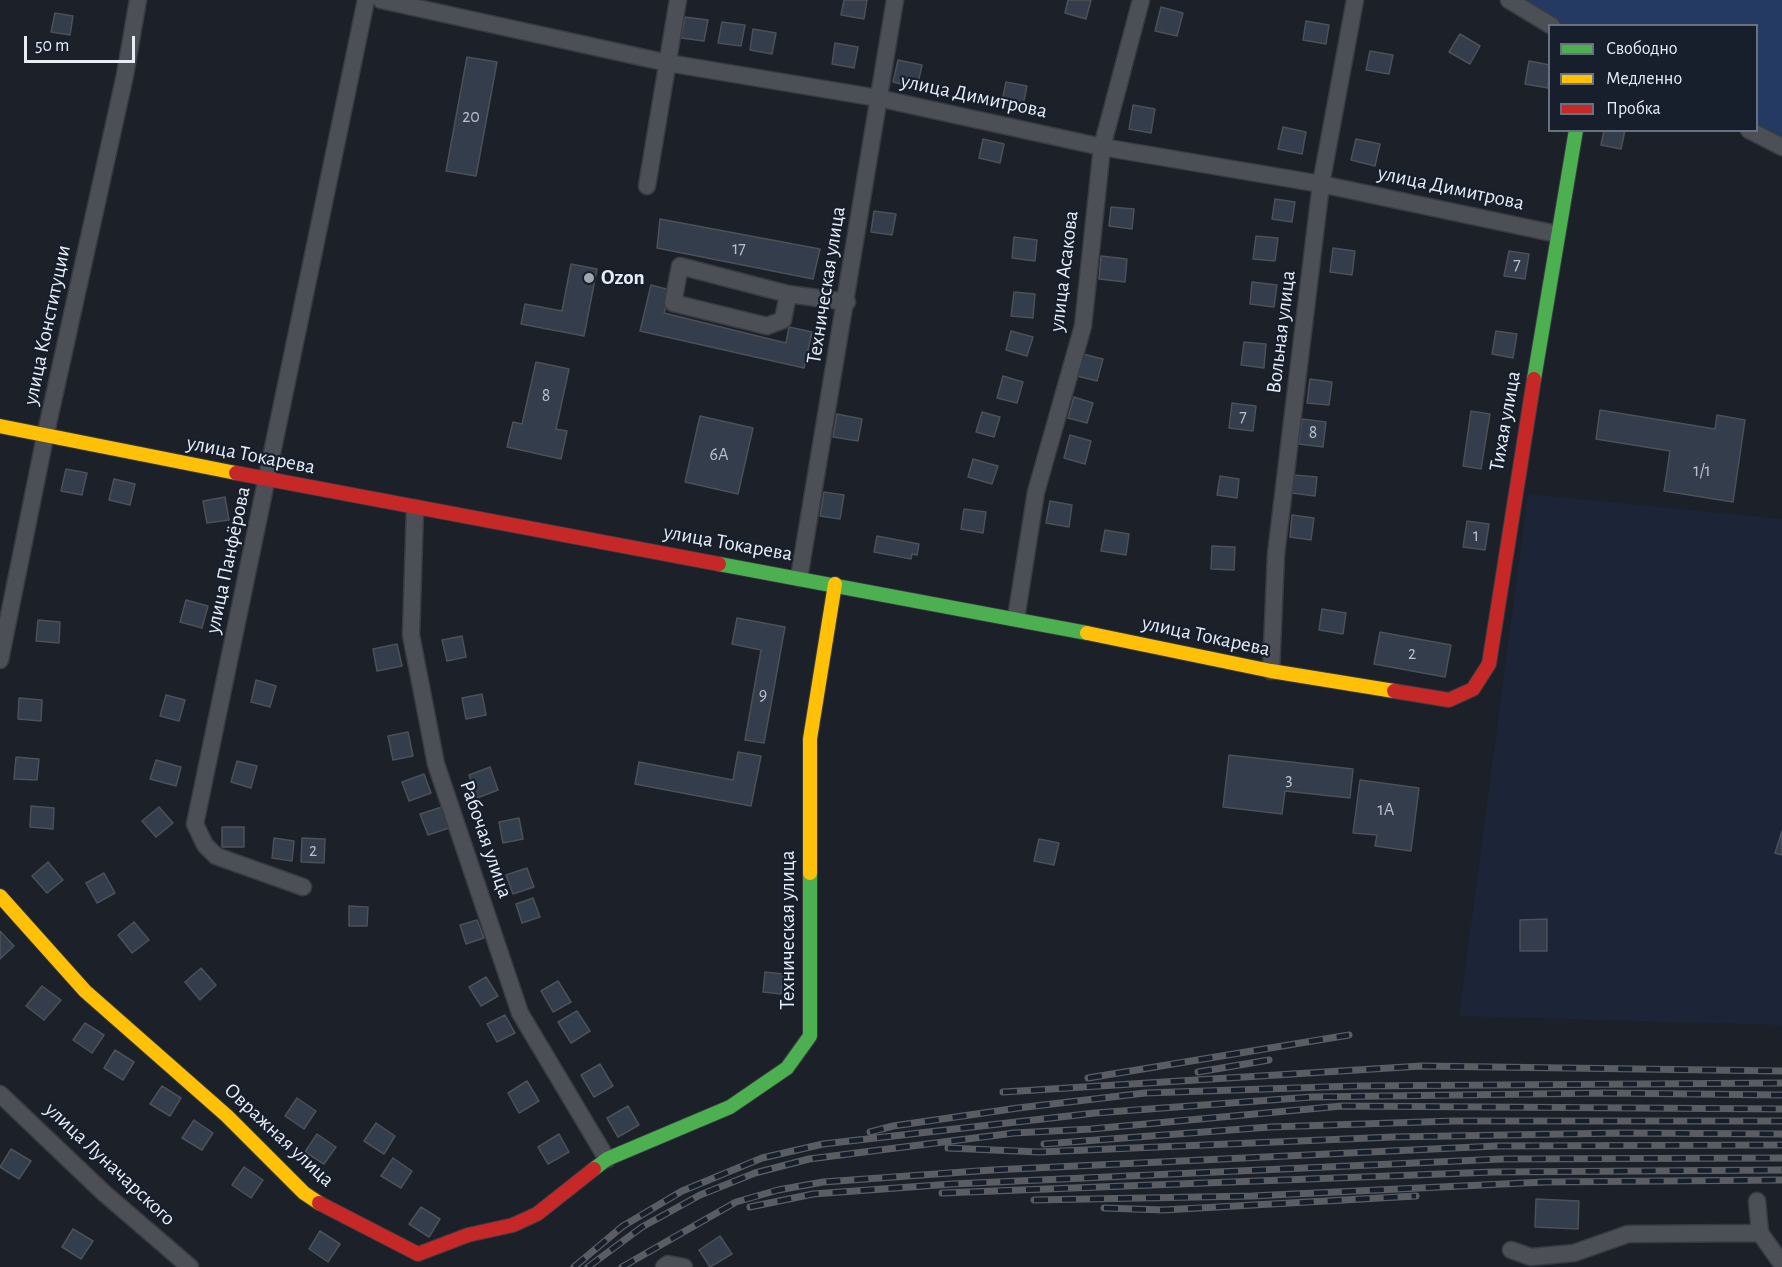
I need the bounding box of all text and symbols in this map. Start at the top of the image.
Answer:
scale bar [27,24,138,62]
legend [1548,24,1758,132]
text: 50 m [35,37,69,55]
text: Свободно [1606,40,1678,58]
street label: улица Димитрова [899,68,1049,124]
text: Медленно [1606,70,1682,88]
text: Пробка [1606,100,1661,118]
house number: 20 [462,106,480,128]
street label: улица Димитрова [1376,160,1526,216]
street label: Техническая улица [801,204,851,366]
street label: улица Асакова [1044,209,1084,333]
house number: 17 [732,238,746,260]
street label: улица Конституции [18,243,76,407]
house number: 7 [1513,254,1521,276]
place label: Ozon [601,265,645,291]
street label: Вольная улица [1261,269,1301,395]
marker: Ozon [582,271,596,285]
street label: Тихая улица [1484,369,1526,473]
house number: 8 [542,385,550,407]
house number: 7 [1239,406,1247,428]
house number: 8 [1309,422,1317,444]
street label: улица Токарева [185,430,317,480]
house number: 6А [709,444,729,466]
house number: 1/1 [1693,460,1711,482]
street label: улица Панфёрова [200,484,256,636]
street label: улица Токарева [662,519,794,567]
house number: 1 [1473,525,1479,547]
street label: улица Токарева [1140,610,1272,662]
house number: 2 [1408,643,1416,665]
house number: 9 [759,684,767,706]
house number: 3 [1285,769,1293,791]
street label: Рабочая улица [454,777,518,901]
house number: 1А [1378,799,1394,821]
house number: 2 [309,840,317,862]
street label: Техническая улица [775,850,801,1010]
street label: Овражная улица [219,1077,339,1193]
street label: улица Луначарского [39,1097,181,1231]

